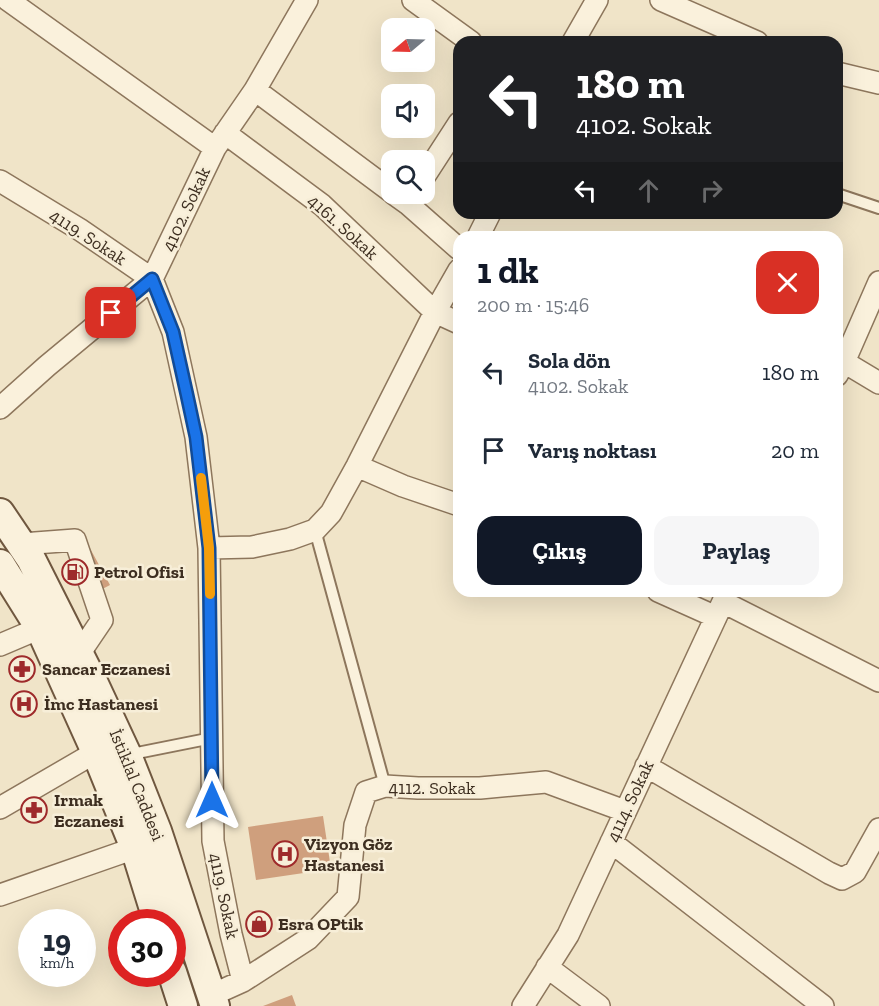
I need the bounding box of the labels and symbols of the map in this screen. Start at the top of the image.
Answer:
north arrow [381,18,435,72]
street label: 4102. Sokak [157,163,215,255]
street label: 4161. Sokak [303,190,383,265]
street label: 4119. Sokak [45,204,131,270]
pin [85,287,136,338]
fuel station icon: Petrol Ofisi [60,557,90,587]
place label: Petrol Ofisi [94,561,185,583]
pharmacy icon: Sancar Eczanesi [7,654,37,684]
place label: Sancar Eczanesi [42,658,171,680]
hospital icon: İmc Hastanesi [9,689,39,719]
place label: İmc Hastanesi [44,693,159,715]
street label: İstiklal Caddesi [105,726,169,844]
street label: 4114. Sokak [602,756,659,845]
position arrow [180,768,244,832]
street label: 4112. Sokak [389,777,476,799]
place label: Irmak Eczanesi [54,789,124,832]
pharmacy icon: Irmak Eczanesi [19,795,49,825]
place label: Vizyon Göz Hastanesi [304,833,393,876]
hospital icon: Vizyon Göz Hastanesi [270,839,300,869]
street label: 4119. Sokak [204,851,244,942]
speed limit sign: 30 [108,909,186,987]
shop icon: Esra OPtik [244,909,274,939]
place label: Esra OPtik [278,913,363,935]

